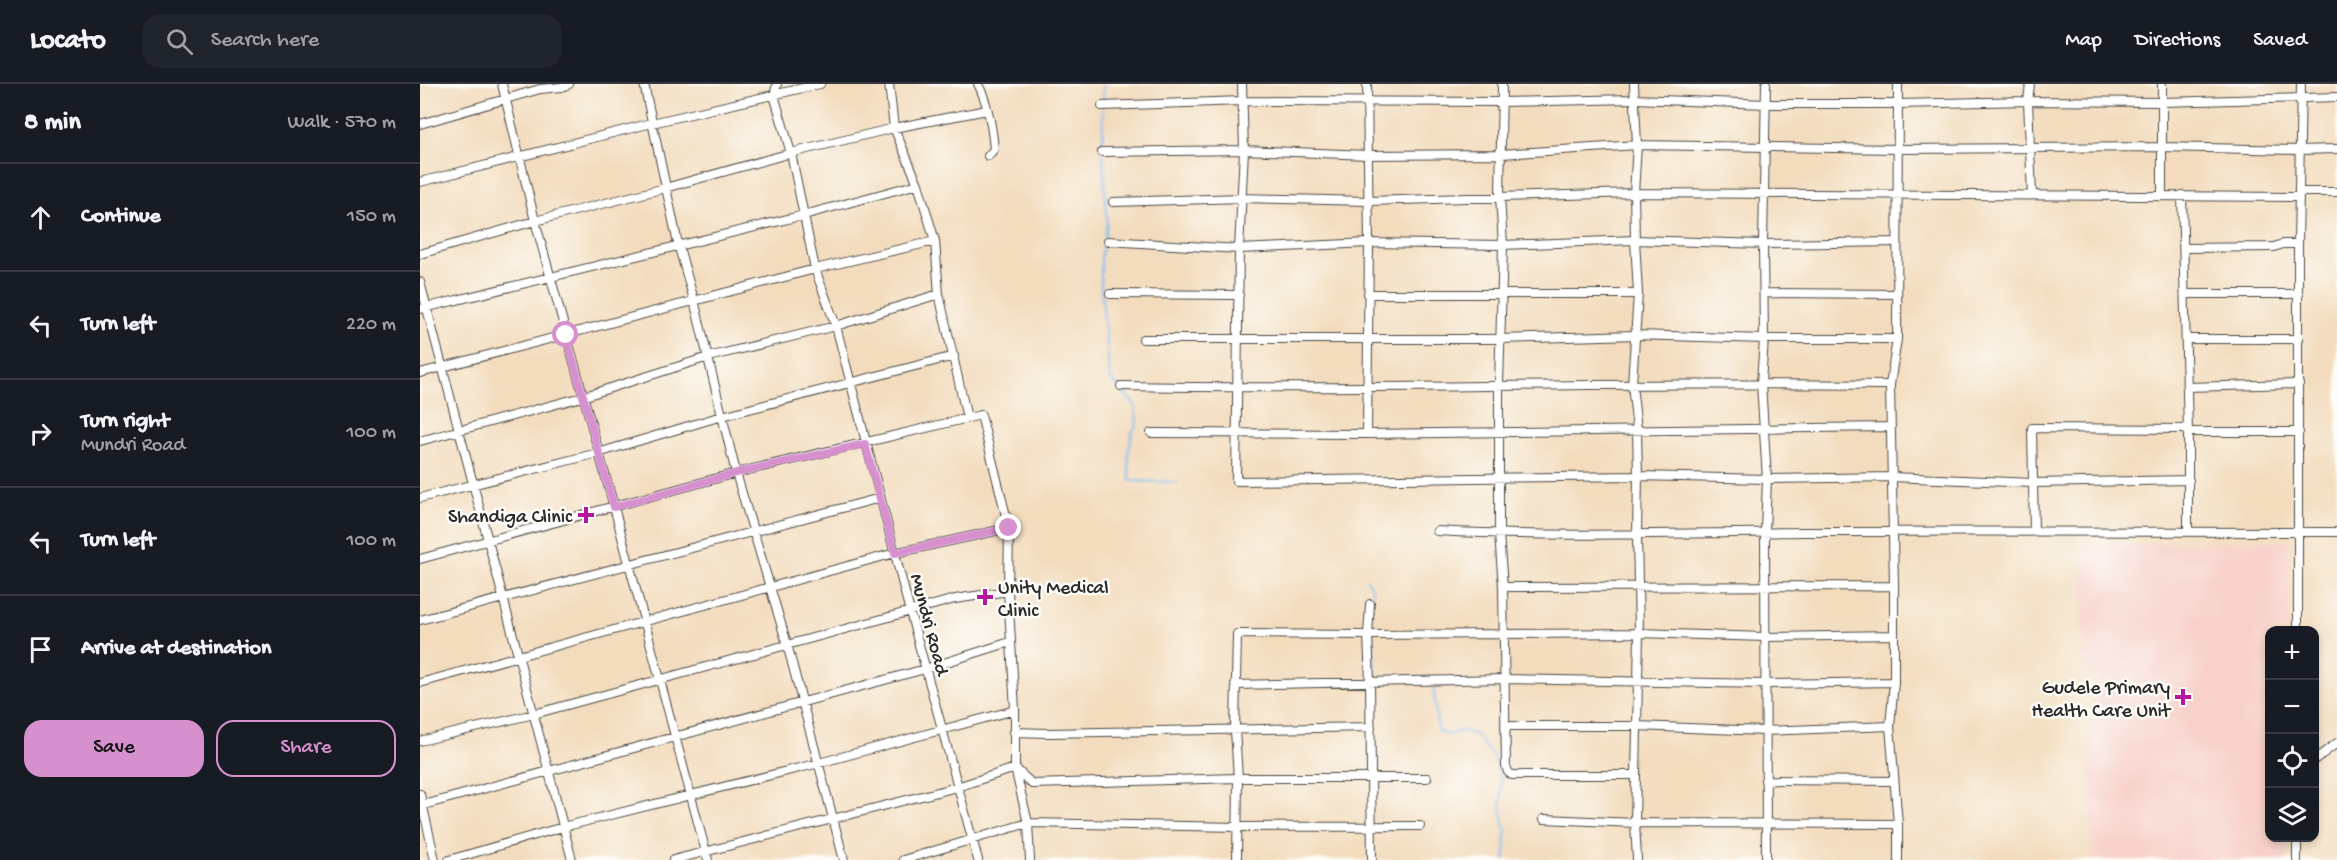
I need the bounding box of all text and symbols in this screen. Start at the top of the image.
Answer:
search box [142,14,562,68]
text: Locato [30,25,106,58]
icon: search [163,25,196,58]
text: Search here [211,28,319,54]
text: Map [2065,29,2102,54]
text: Directions [2135,29,2220,54]
text: Saved [2253,29,2307,54]
text: 8 min [24,108,81,139]
text: Walk · 570 m [288,112,396,135]
icon: ahead [24,201,57,234]
text: Continue [81,204,161,230]
text: 150 m [347,206,396,229]
icon: left [24,309,57,342]
text: Turn left [81,312,155,338]
text: 220 m [346,314,396,337]
route start [552,321,578,347]
text: Turn right [81,409,169,435]
icon: right [24,417,57,450]
text: 100 m [346,422,396,445]
text: Mundri Road [81,435,185,458]
marker: Shandiga Clinic [577,506,595,524]
place label: Shandiga Clinic [448,507,573,530]
route end [995,514,1021,540]
icon: left [24,525,57,558]
text: Turn left [81,528,155,554]
text: 100 m [346,530,396,553]
street label: Mundri Road [903,572,953,680]
place label: Unity Medical Clinic [998,578,1109,624]
marker: Unity Medical Clinic [976,588,994,606]
map controls [2265,626,2319,842]
button: + [2265,626,2319,680]
icon: arrive [24,633,57,666]
text: Arrive at destination [81,636,271,662]
place label: Gudele Primary Health Care Unit [2031,678,2172,724]
button: − [2265,680,2319,734]
marker: Gudele Primary Health Care Unit [2174,688,2192,706]
button: Save [24,720,204,777]
button: Share [216,720,396,777]
button: locate [2265,734,2319,788]
button: layers [2265,788,2319,842]

